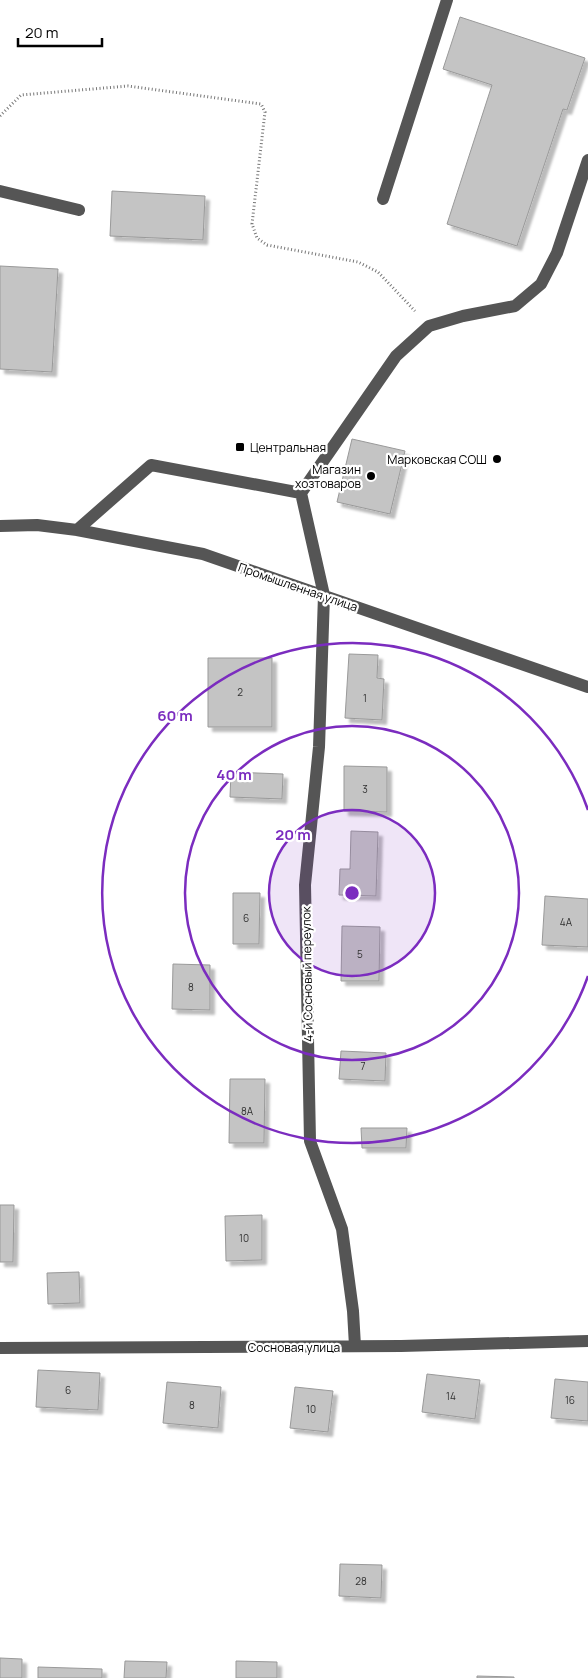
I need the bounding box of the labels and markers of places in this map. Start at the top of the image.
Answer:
place label: Центральная [250,439,326,456]
marker: Центральная [234,441,246,453]
place label: Марковская СОШ [387,451,487,468]
marker: Марковская СОШ [491,453,503,465]
place label: Магазин хозтоваров [295,461,362,492]
marker: Магазин хозтоваров [365,470,377,482]
centre of rings [343,884,361,902]

